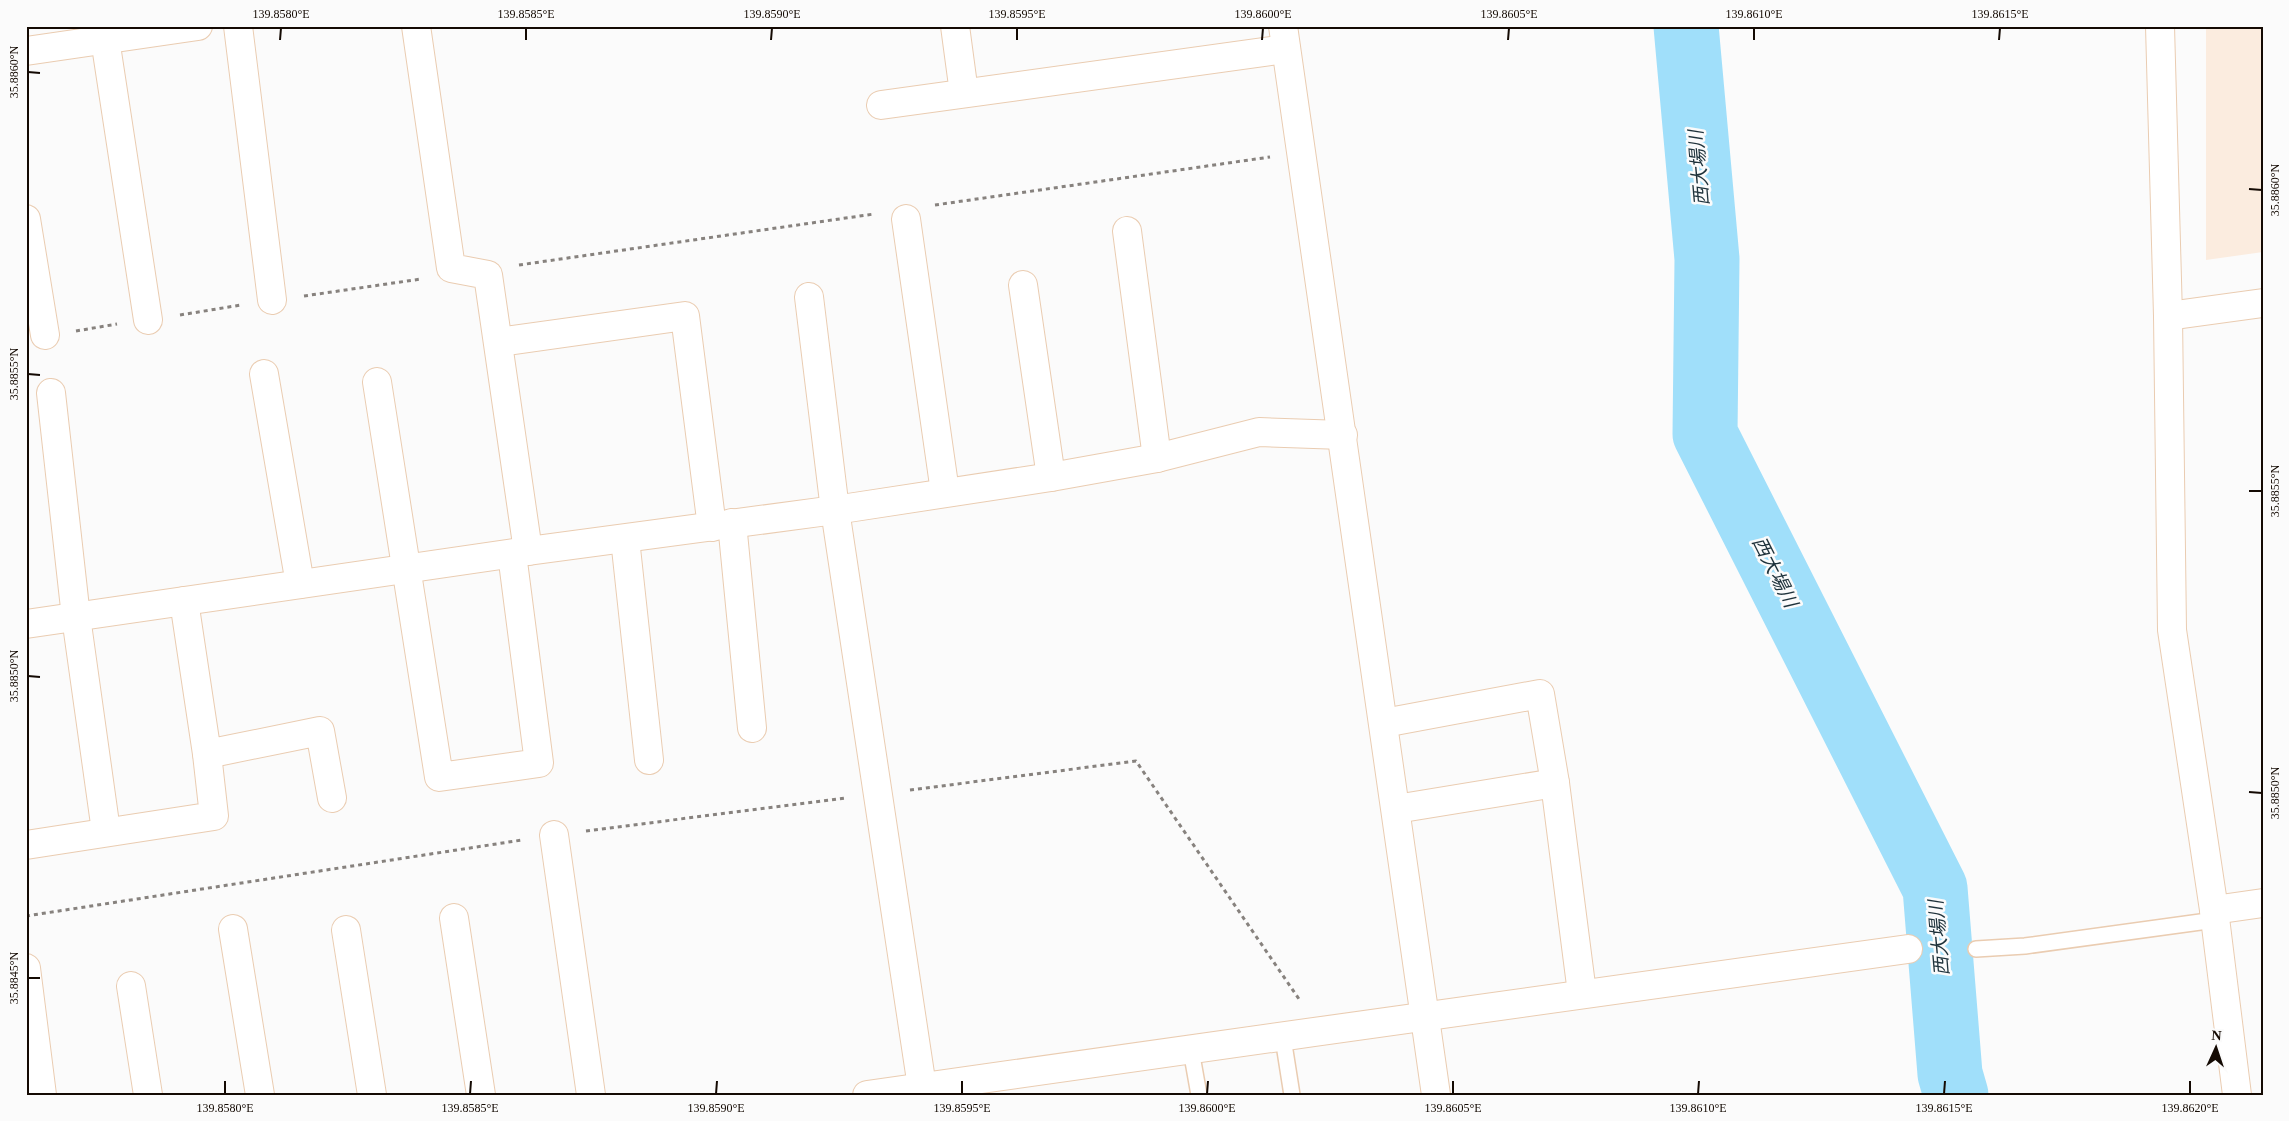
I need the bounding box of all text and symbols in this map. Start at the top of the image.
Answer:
text: 139.8580°E [252,7,310,21]
text: 139.8585°E [497,7,555,21]
text: 139.8590°E [743,7,801,21]
text: 139.8595°E [988,7,1046,21]
text: 139.8600°E [1234,7,1292,21]
text: 139.8605°E [1480,7,1538,21]
text: 139.8610°E [1725,7,1783,21]
text: 139.8615°E [1971,7,2029,21]
text: 35.8860°N [7,45,21,98]
water label: 西大場川 [1685,127,1713,207]
text: 35.8860°N [2268,163,2282,216]
text: 35.8855°N [7,347,21,400]
text: 35.8855°N [2268,464,2282,517]
water label: 西大場川 [1748,533,1803,612]
text: 35.8850°N [7,649,21,702]
text: 35.8850°N [2268,766,2282,819]
water label: 西大場川 [1925,897,1953,977]
text: 35.8845°N [7,951,21,1004]
north arrow [2192,1024,2242,1074]
text: N [2211,1028,2222,1043]
text: 139.8580°E [196,1101,254,1115]
text: 139.8585°E [441,1101,499,1115]
text: 139.8590°E [687,1101,745,1115]
text: 139.8595°E [933,1101,991,1115]
text: 139.8600°E [1178,1101,1236,1115]
text: 139.8605°E [1424,1101,1482,1115]
text: 139.8610°E [1669,1101,1727,1115]
text: 139.8615°E [1915,1101,1973,1115]
text: 139.8620°E [2161,1101,2219,1115]

